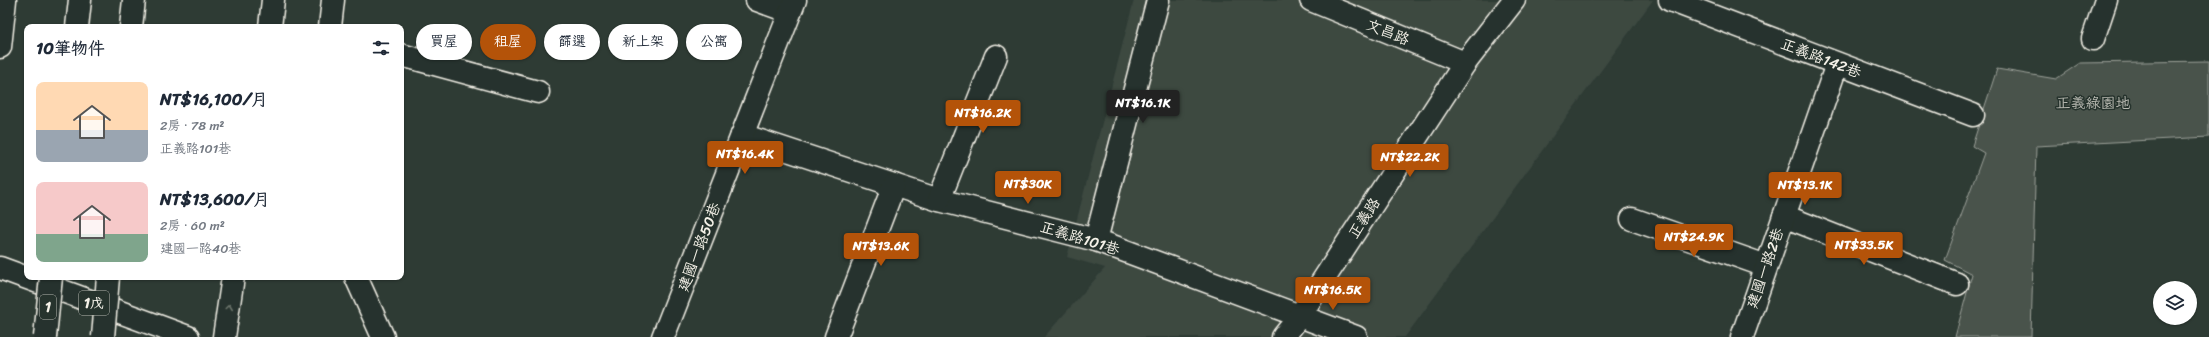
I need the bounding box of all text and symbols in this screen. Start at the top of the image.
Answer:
street label: 文昌路 [1362,12,1414,52]
chip: 買屋 [416,24,472,60]
chip: 租屋 [480,24,536,60]
chip: 篩選 [544,24,600,60]
chip: 新上架 [608,24,678,60]
chip: 公寓 [686,24,742,60]
street label: 正義路142巷 [1777,31,1865,85]
text: 10筆物件 [36,33,105,63]
icon: filters [370,37,392,59]
text: NT$16,100/月 [160,84,268,114]
pin: NT$16.1K [1102,90,1184,124]
park label: 正義綠園地 [2055,90,2131,116]
text: NT$16.1K [1116,91,1170,114]
icon: home [68,98,116,146]
pin: NT$16.2K [942,100,1024,134]
text: NT$16.2K [955,101,1011,124]
text: 2房 · 78 m² [160,114,224,137]
text: 正義路101巷 [160,137,231,160]
pin: NT$16.4K [704,141,786,175]
text: NT$16.4K [716,142,774,165]
pin: NT$22.2K [1369,144,1451,178]
text: NT$22.2K [1381,145,1439,168]
pin: NT$30K [995,171,1061,205]
text: NT$30K [1004,172,1052,195]
pin: NT$13.1K [1764,172,1846,206]
text: NT$13.1K [1778,173,1832,196]
text: NT$13,600/月 [160,184,270,214]
street label: 正義路 [1341,192,1387,244]
icon: home [68,198,116,246]
street label: 建國一路50巷 [670,199,728,295]
text: 2房 · 60 m² [160,214,225,237]
street label: 正義路101巷 [1037,214,1123,262]
pin: NT$24.9K [1653,224,1735,258]
street label: 建國一路2巷 [1739,224,1791,312]
text: NT$24.9K [1664,225,1724,248]
pin: NT$33.5K [1823,232,1905,266]
pin: NT$13.6K [840,233,922,267]
text: NT$33.5K [1835,233,1893,256]
text: NT$13.6K [853,234,909,257]
text: 建國一路40巷 [160,237,241,260]
pin: NT$16.5K [1292,277,1374,311]
text: NT$16.5K [1304,278,1362,301]
map controls [2153,281,2197,325]
button: layers [2153,281,2197,325]
road number: 1戊 [79,291,109,315]
road number: 1 [40,295,56,319]
one-way arrow [224,304,233,310]

